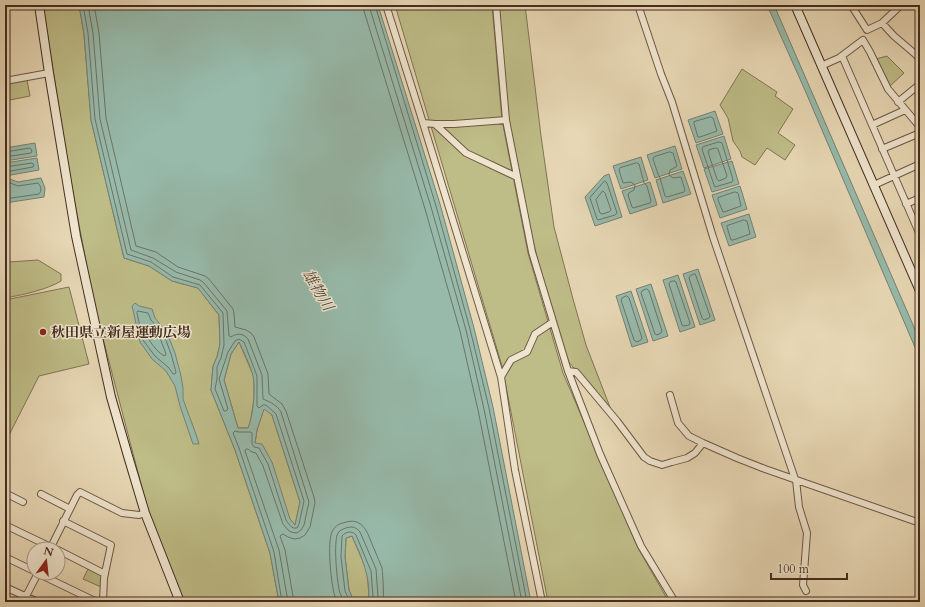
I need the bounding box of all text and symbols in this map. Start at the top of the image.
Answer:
water label: 雄物川 [298,266,339,316]
place label: 秋田県立新屋運動広場 [51,323,191,342]
marker: 秋田県立新屋運動広場 [38,327,48,337]
north arrow [26,541,66,581]
text: N [42,543,55,560]
scale bar [771,555,847,581]
text: 100 m [777,561,810,577]

